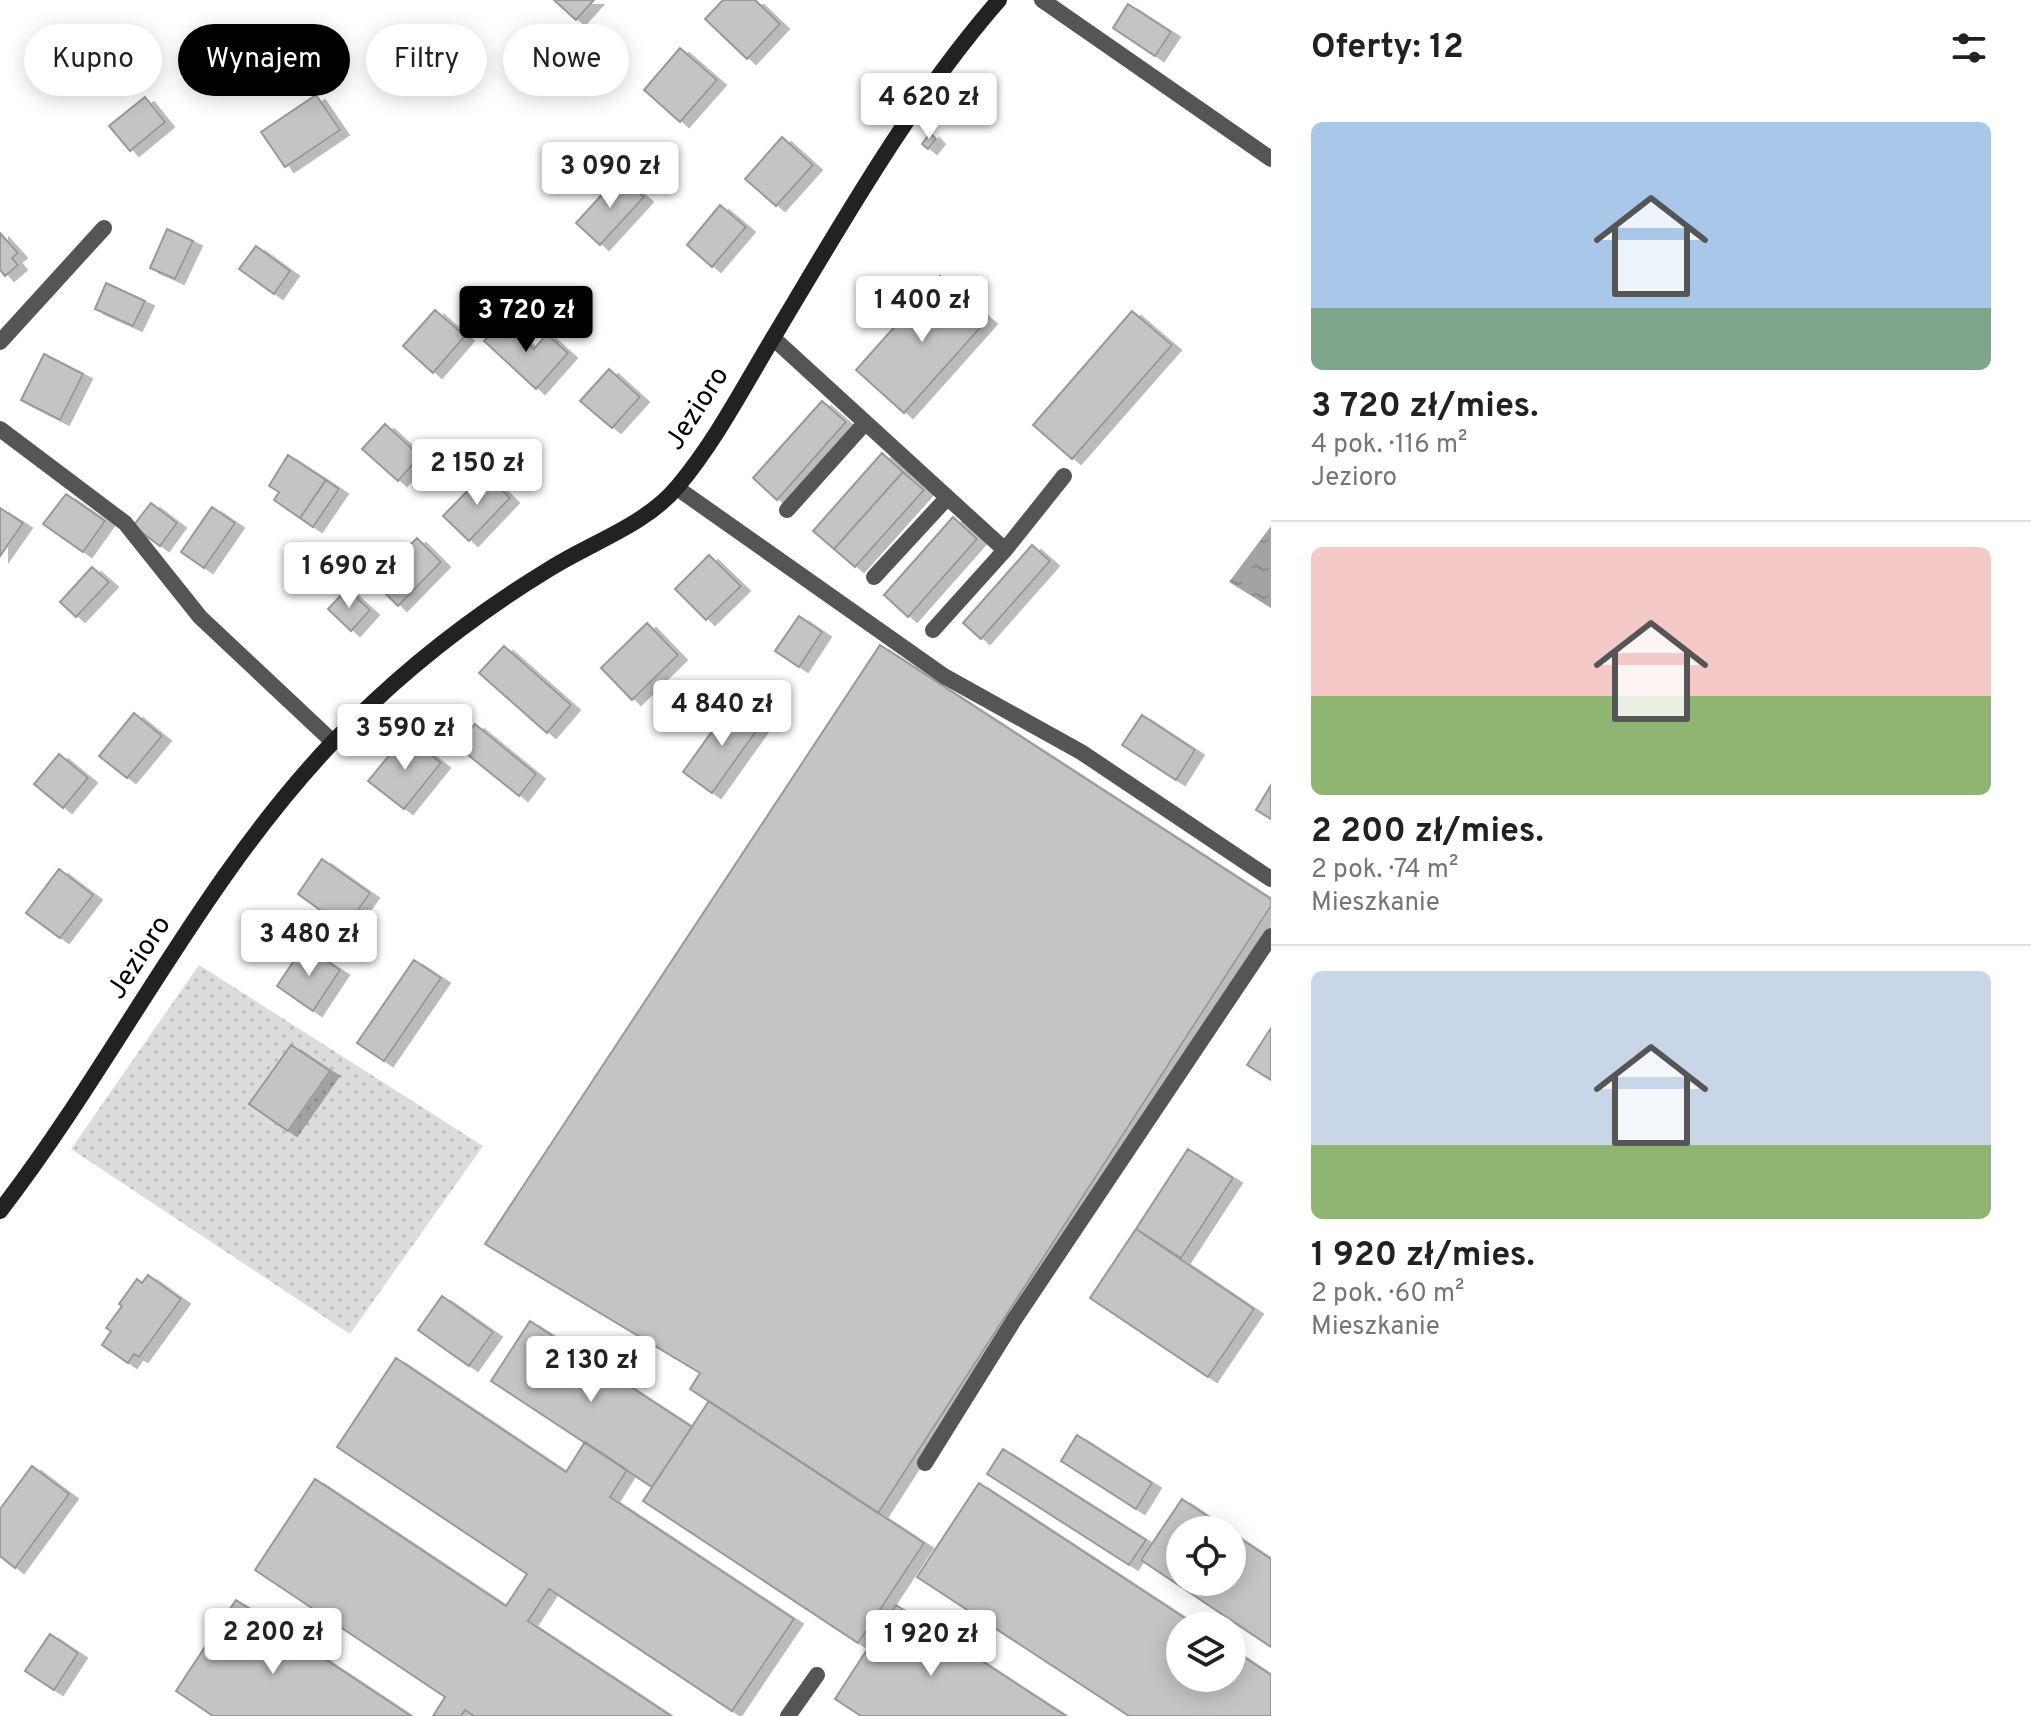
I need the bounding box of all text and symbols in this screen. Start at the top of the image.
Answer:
chip: Kupno [24,24,162,96]
chip: Wynajem [178,24,350,96]
chip: Filtry [366,24,487,96]
chip: Nowe [503,24,629,96]
icon: filters [1947,26,1991,70]
text: Oferty: 12 [1311,27,1464,70]
pin: 4 620 zł [846,73,1012,141]
text: 4 620 zł [879,82,979,115]
pin: 3 090 zł [527,142,693,210]
text: 3 090 zł [560,151,660,184]
icon: home [1579,174,1723,318]
pin: 1 400 zł [839,276,1005,344]
text: 1 400 zł [874,285,970,318]
pin: 3 720 zł [443,286,609,354]
text: 3 720 zł [478,295,574,328]
street label: Jezioro [658,360,738,458]
text: 3 720 zł/mies. [1311,386,1539,429]
text: 4 pok. · 116 m² [1311,429,1467,462]
pin: 2 150 zł [394,439,560,507]
text: 2 150 zł [430,448,524,481]
text: Jezioro [1311,462,1397,495]
pin: 1 690 zł [266,542,432,610]
text: 1 690 zł [302,551,396,584]
icon: home [1579,599,1723,743]
pin: 4 840 zł [639,680,805,748]
text: 4 840 zł [671,689,773,722]
pin: 3 590 zł [322,704,488,772]
text: 3 590 zł [355,713,455,746]
text: 2 200 zł/mies. [1311,811,1544,854]
text: 2 pok. · 74 m² [1311,854,1458,887]
text: Mieszkanie [1311,887,1440,920]
street label: Jezioro [100,909,180,1007]
pin: 3 480 zł [226,910,392,978]
text: 3 480 zł [259,919,359,952]
icon: home [1579,1023,1723,1167]
text: 1 920 zł/mies. [1311,1235,1535,1278]
text: 2 pok. · 60 m² [1311,1278,1464,1311]
text: Mieszkanie [1311,1311,1440,1344]
pin: 2 130 zł [508,1336,674,1404]
text: 2 130 zł [544,1345,638,1378]
map controls [1166,1516,1246,1692]
button: locate [1166,1516,1246,1596]
pin: 2 200 zł [190,1608,356,1676]
pin: 1 920 zł [848,1610,1014,1678]
button: layers [1166,1612,1246,1692]
text: 2 200 zł [223,1617,323,1650]
text: 1 920 zł [884,1619,978,1652]

